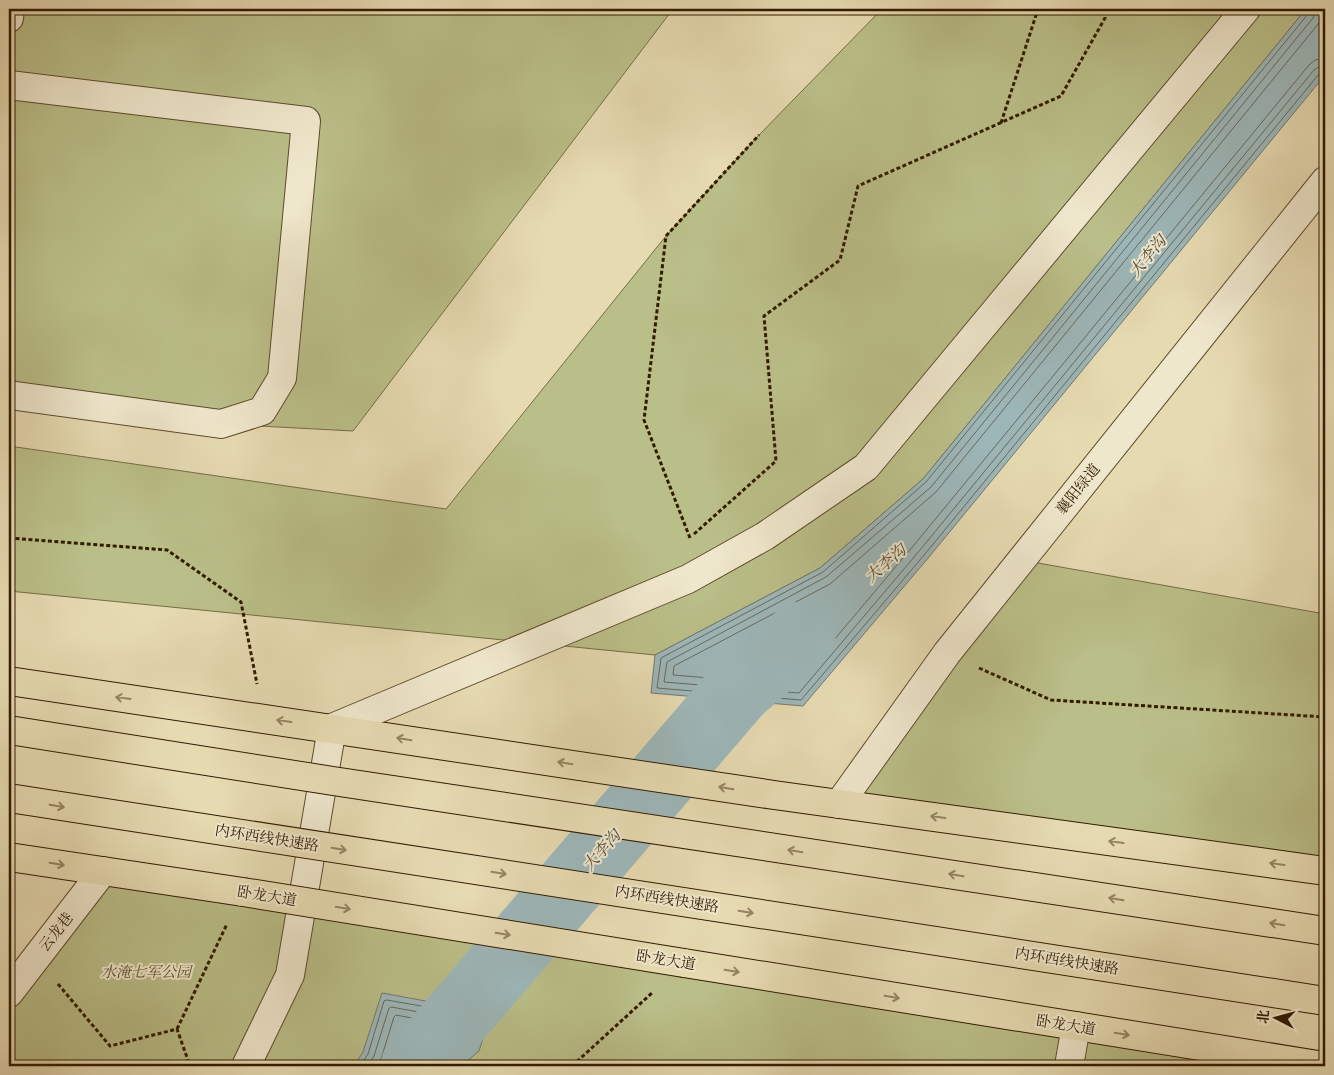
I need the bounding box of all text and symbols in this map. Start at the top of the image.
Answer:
water label: 大李沟 [1125,229,1174,283]
street label: 襄阳绿道 [1052,460,1106,520]
water label: 大李沟 [861,538,914,589]
one-way arrow [116,693,132,703]
one-way arrow [276,716,292,726]
one-way arrow [397,734,413,744]
one-way arrow [557,758,573,768]
one-way arrow [718,782,734,792]
one-way arrow [49,801,65,811]
one-way arrow [930,812,946,822]
street label: 内环西线快速路 [213,821,320,858]
water label: 大李沟 [578,824,629,877]
one-way arrow [1108,837,1124,847]
one-way arrow [330,844,346,854]
one-way arrow [787,846,803,856]
one-way arrow [49,859,65,869]
one-way arrow [1269,859,1285,869]
one-way arrow [491,869,507,879]
one-way arrow [948,870,964,880]
street label: 卧龙大道 [235,882,298,913]
street label: 内环西线快速路 [613,882,720,919]
one-way arrow [1109,894,1125,904]
one-way arrow [334,903,350,913]
one-way arrow [738,907,754,917]
street label: 云龙巷 [35,909,79,957]
one-way arrow [1269,918,1285,928]
one-way arrow [495,929,511,939]
street label: 内环西线快速路 [1013,944,1120,981]
street label: 卧龙大道 [634,946,697,977]
park label: 水淹七军公园 [101,963,193,984]
one-way arrow [723,966,739,976]
one-way arrow [884,992,900,1002]
north arrow [1252,992,1302,1042]
text: 北 [1254,1009,1275,1025]
street label: 卧龙大道 [1034,1011,1097,1042]
one-way arrow [1113,1029,1129,1039]

